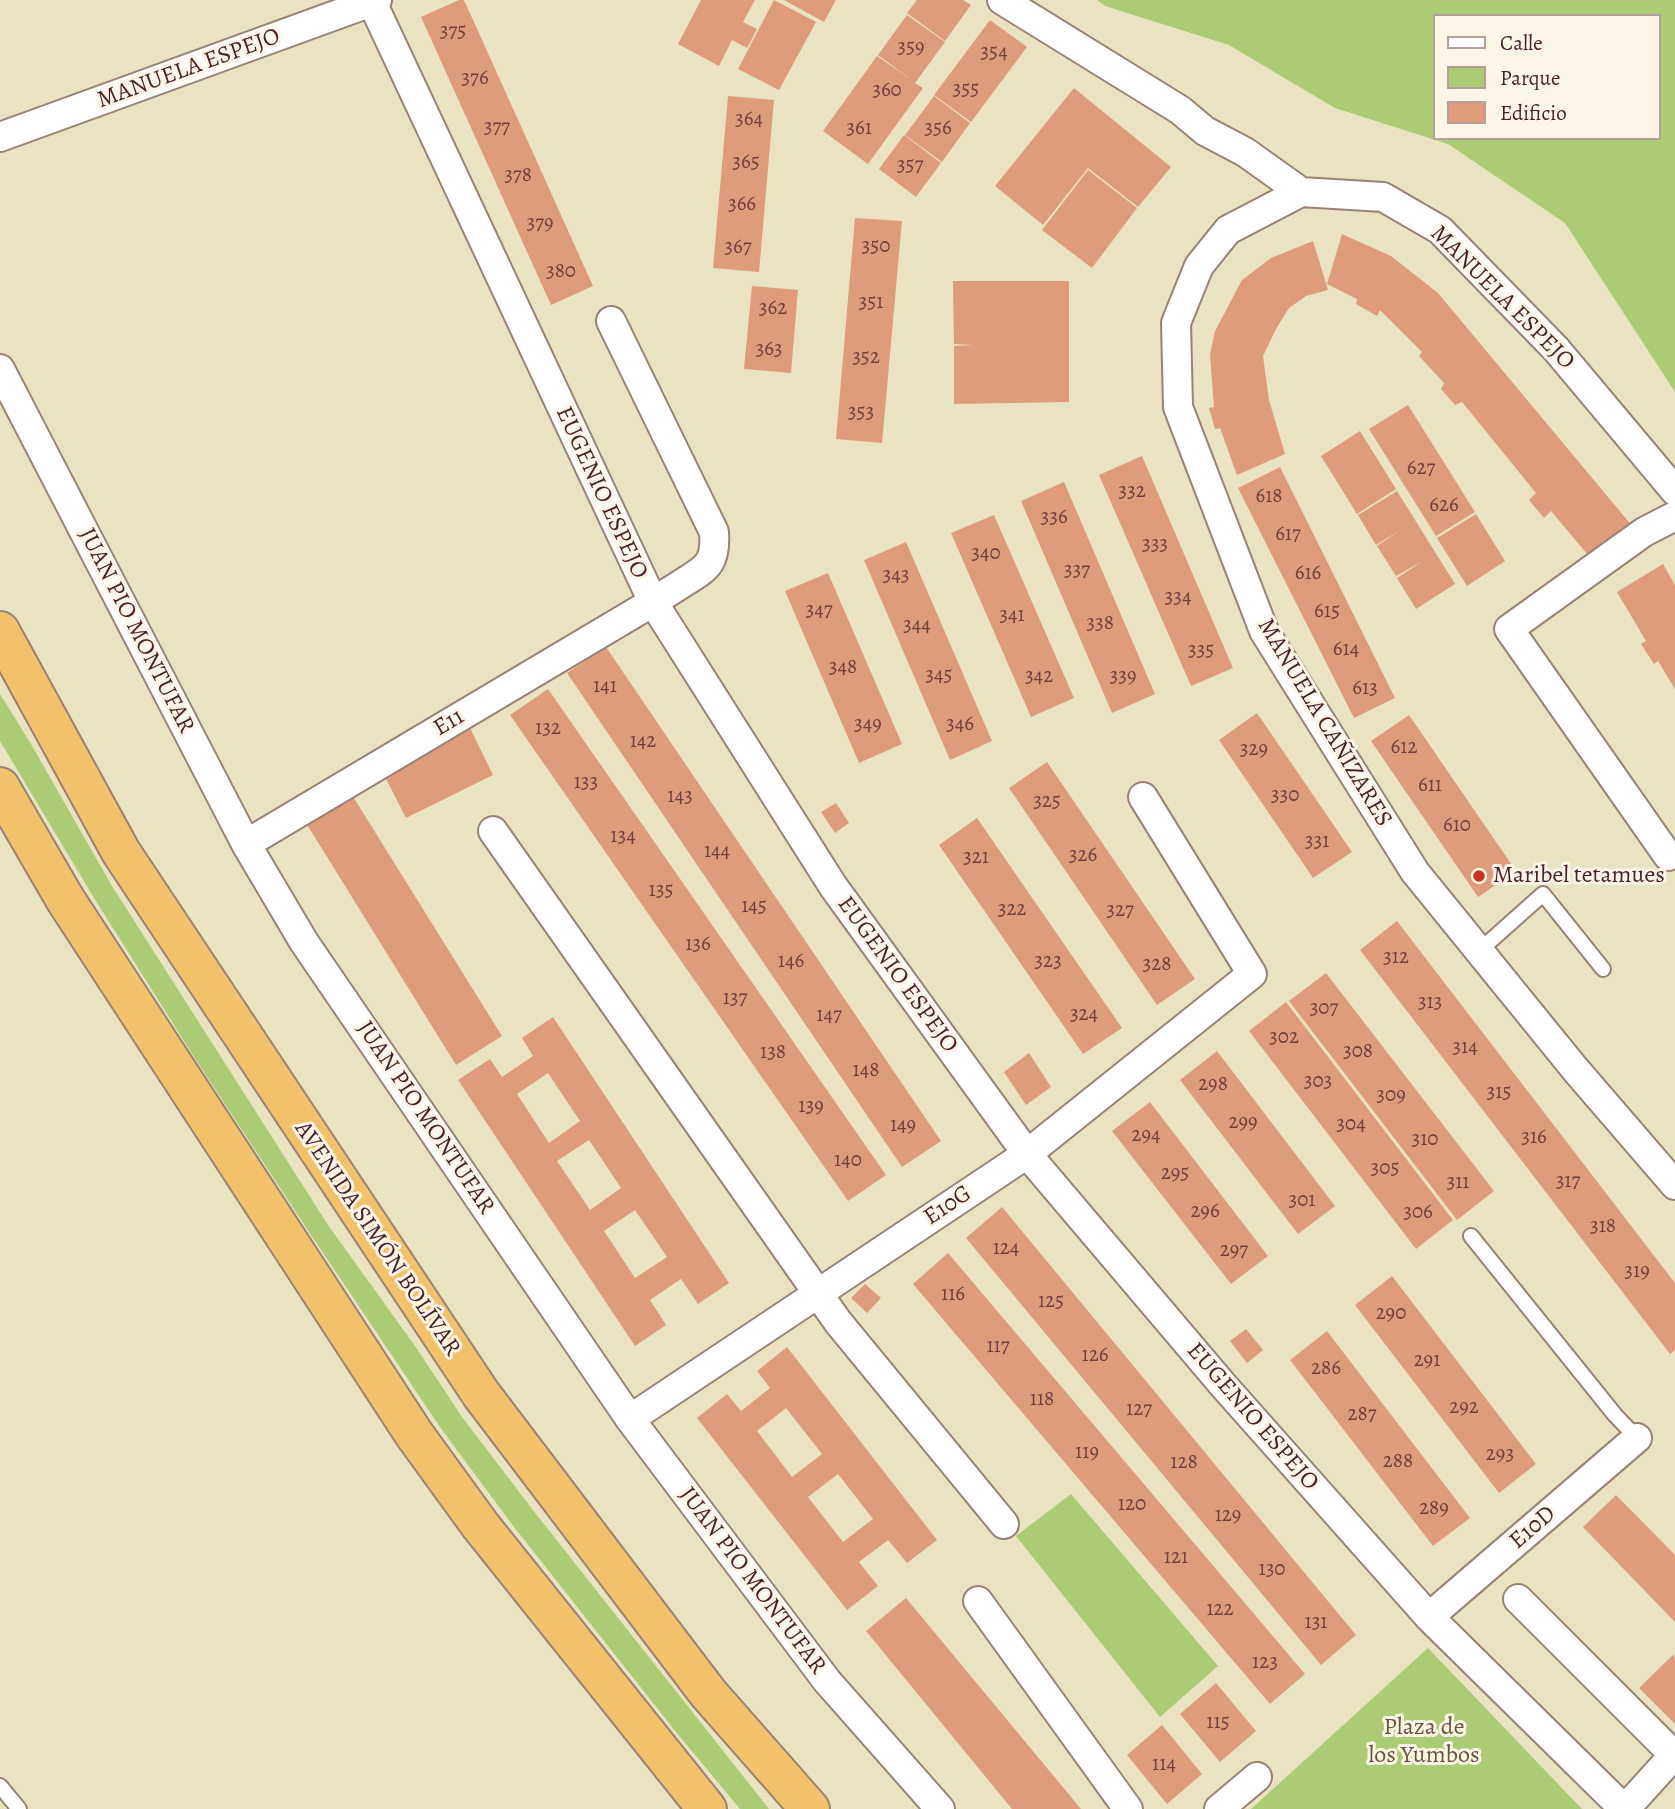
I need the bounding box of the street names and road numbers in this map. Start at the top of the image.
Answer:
street label: MANUELA ESPEJO [94,23,284,115]
street label: MANUELA ESPEJO [1424,220,1580,376]
street label: EUGENIO ESPEJO [548,402,654,584]
street label: JUAN PIO MONTUFAR [72,523,200,739]
street label: MANUELA CAÑIZARES [1250,614,1398,832]
street label: E11 [428,703,470,743]
street label: EUGENIO ESPEJO [830,891,964,1059]
street label: JUAN PIO MONTUFAR [350,1016,500,1220]
street label: AVENIDA SIMÓN BOLÍVAR [288,1116,466,1362]
street label: E10G [919,1180,977,1232]
street label: EUGENIO ESPEJO [1180,1337,1324,1497]
street label: JUAN PIO MONTUFAR [672,1482,832,1680]
street label: E10D [1504,1500,1562,1556]

